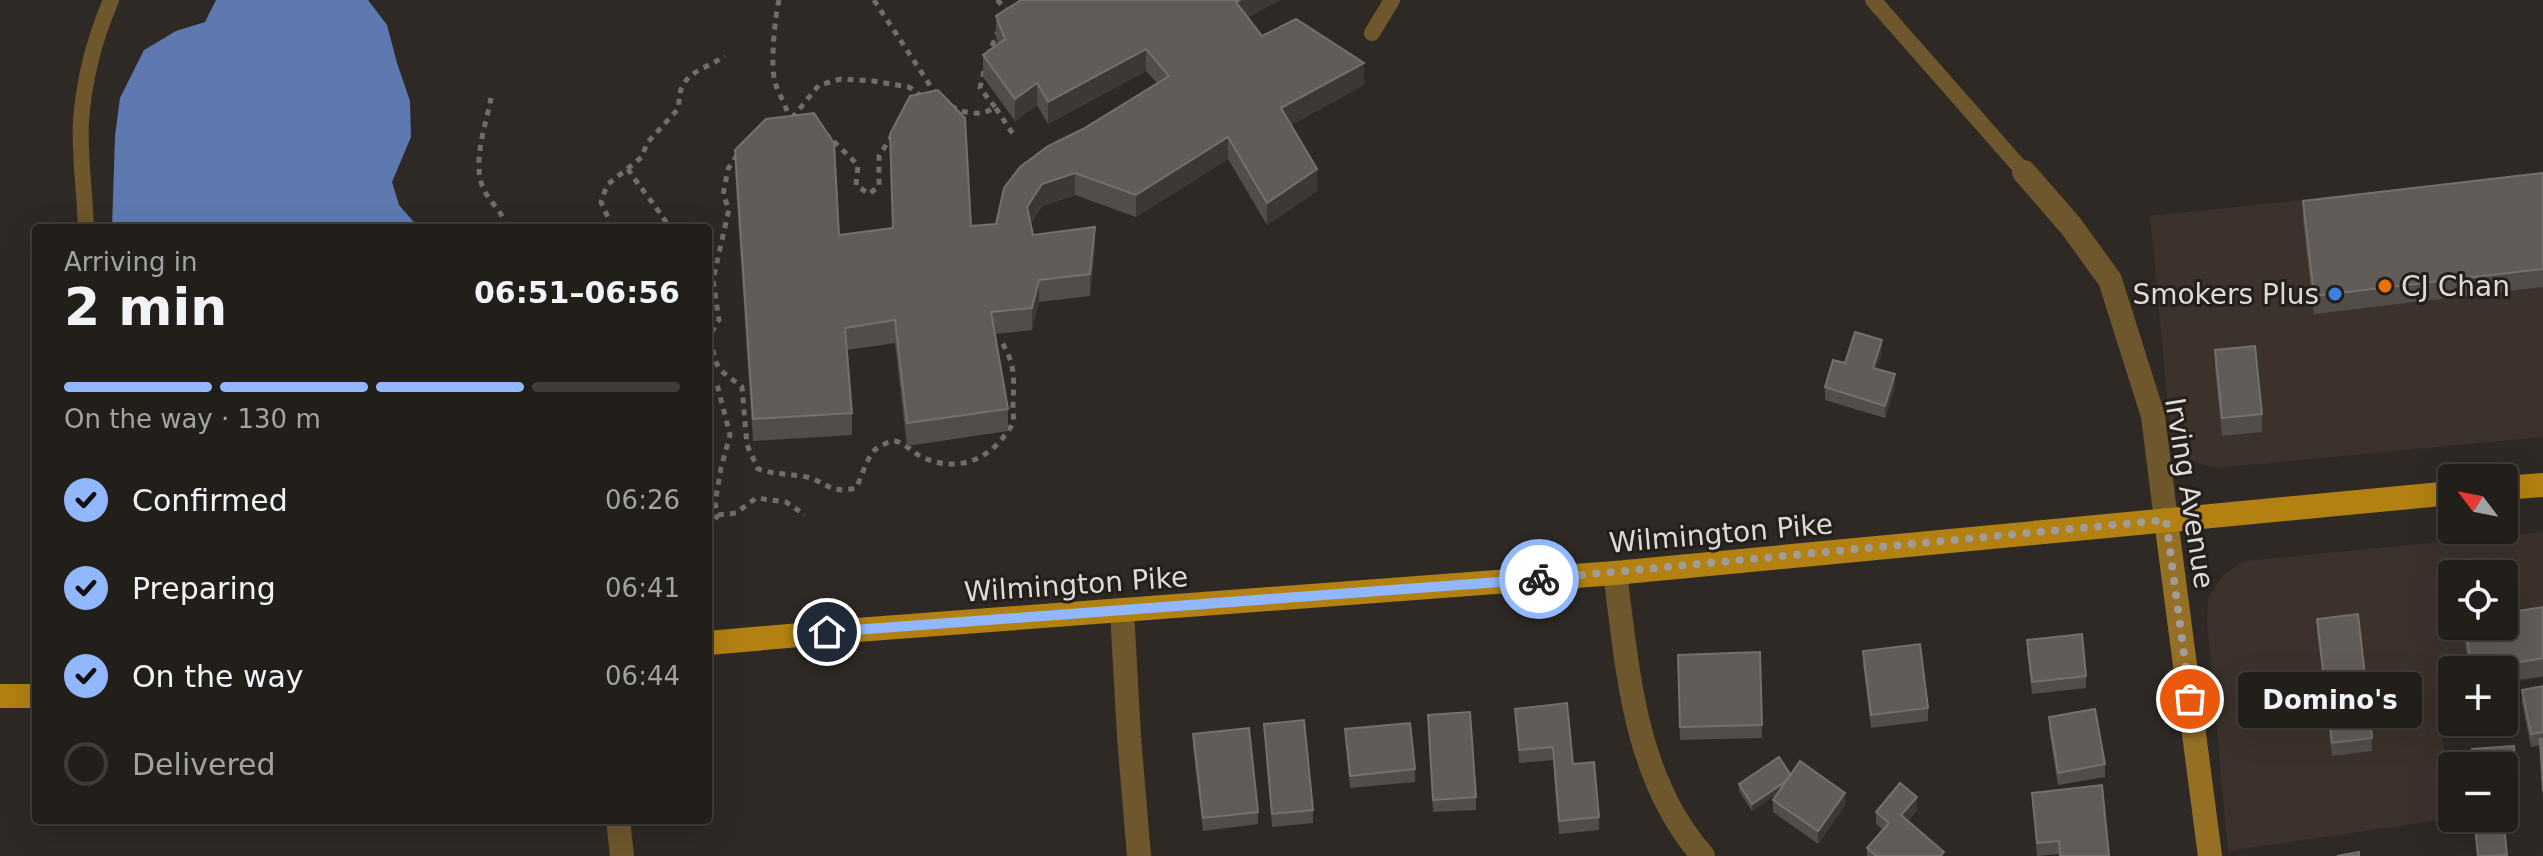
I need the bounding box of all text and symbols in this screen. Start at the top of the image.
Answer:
text: Arriving in [64,247,198,277]
place label: CJ Chan [2401,270,2510,303]
text: 06:51–06:56 [474,275,680,310]
text: 2 min [64,277,227,337]
marker: CJ Chan [2376,277,2394,295]
place label: Smokers Plus [2132,278,2319,311]
marker: Smokers Plus [2326,285,2344,303]
street label: Irving Avenue [2158,395,2221,591]
text: On the way · 130 m [64,404,321,434]
north arrow [2438,464,2518,544]
map controls [2438,464,2518,832]
icon: check [64,478,108,522]
text: Confirmed [132,483,288,518]
text: 06:26 [605,485,680,515]
street label: Wilmington Pike [1608,507,1834,560]
courier [1499,539,1579,619]
icon: bike [1517,557,1561,601]
street label: Wilmington Pike [963,560,1189,609]
button: locate [2438,560,2518,640]
icon: check [64,566,108,610]
text: Preparing [132,571,276,606]
text: 06:41 [605,573,680,603]
pin [793,598,861,666]
icon: home [805,610,849,654]
icon: check [64,654,108,698]
button: + [2438,656,2518,736]
text: On the way [132,659,304,694]
text: 06:44 [605,661,680,691]
pin [2156,665,2224,733]
callout: Domino's [2238,671,2422,727]
icon: bag [2168,677,2212,721]
text: Domino's [2262,685,2398,715]
text: Delivered [132,747,276,782]
button: − [2438,752,2518,832]

